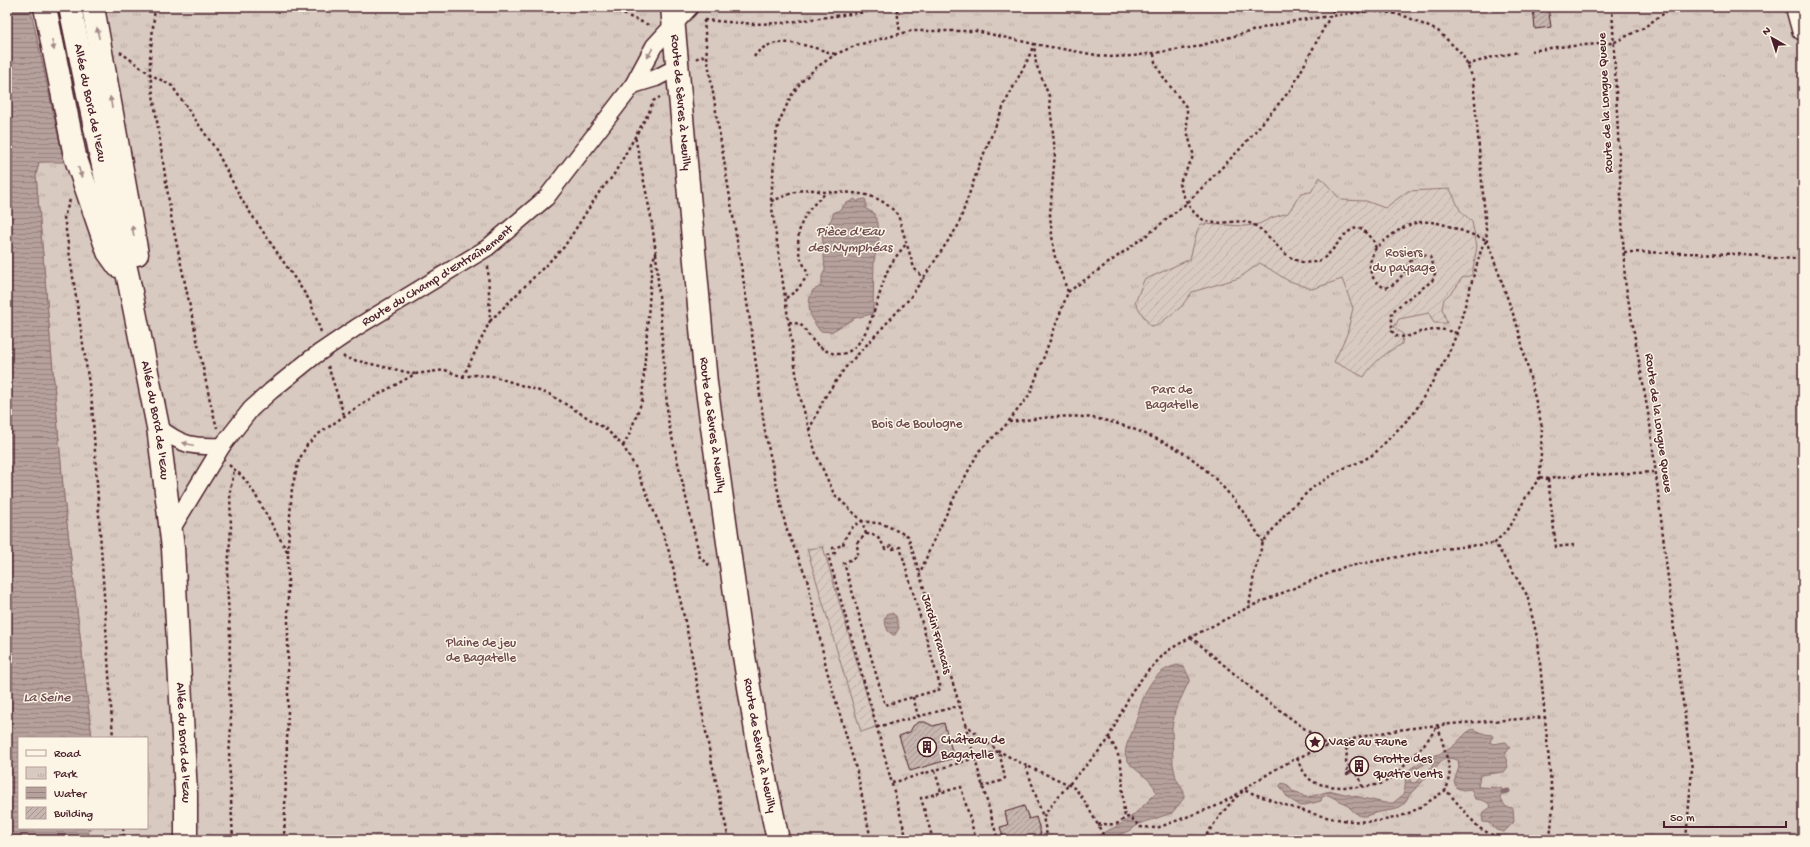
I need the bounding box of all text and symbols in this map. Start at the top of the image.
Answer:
north arrow [1752,18,1792,58]
text: N [1760,25,1774,39]
one-way arrow [94,27,100,39]
street label: Route de la Longue Queue [1595,32,1617,174]
street label: Route de Sèvres à Neuilly [667,34,694,172]
one-way arrow [50,39,56,51]
street label: Allée du Bord de l'Eau [70,42,110,164]
one-way arrow [647,47,654,59]
one-way arrow [108,96,114,109]
one-way arrow [78,167,84,179]
street label: Route du Champ d'Entraînement [359,221,518,330]
one-way arrow [130,224,136,237]
water label: Pièce d'Eau des Nymphéas [808,224,894,257]
park label: Rosiers du paysage [1373,246,1436,276]
street label: Route de la Longue Queue [1641,352,1675,494]
street label: Route de Sèvres à Neuilly [696,357,729,494]
street label: Allée du Bord de l'Eau [137,359,172,481]
park label: Parc de Bagatelle [1145,383,1199,413]
park label: Bois de Boulogne [871,417,963,432]
one-way arrow [181,441,194,447]
street label: Jardin Francais [917,592,955,677]
park label: Plaine de jeu de Bagatelle [445,636,516,666]
street label: Route de Sèvres à Neuilly [740,677,780,815]
street label: Allée du Bord de l'Eau [173,682,194,803]
water label: La Seine [24,690,71,707]
place icon: Vase au Faune [1304,731,1326,753]
place label: Château de Bagatelle [940,732,1005,763]
place label: Vase au Faune [1328,735,1408,750]
building icon: Château de Bagatelle [916,736,938,758]
legend [18,737,148,829]
text: Road [54,748,81,762]
place label: Grotte des quatre vents [1373,752,1444,782]
building icon: Grotte des quatre vents [1348,755,1370,777]
text: Park [53,768,79,782]
text: Water [54,788,88,802]
scale bar [1664,803,1786,829]
text: Building [53,808,93,822]
text: 50 m [1670,812,1695,826]

